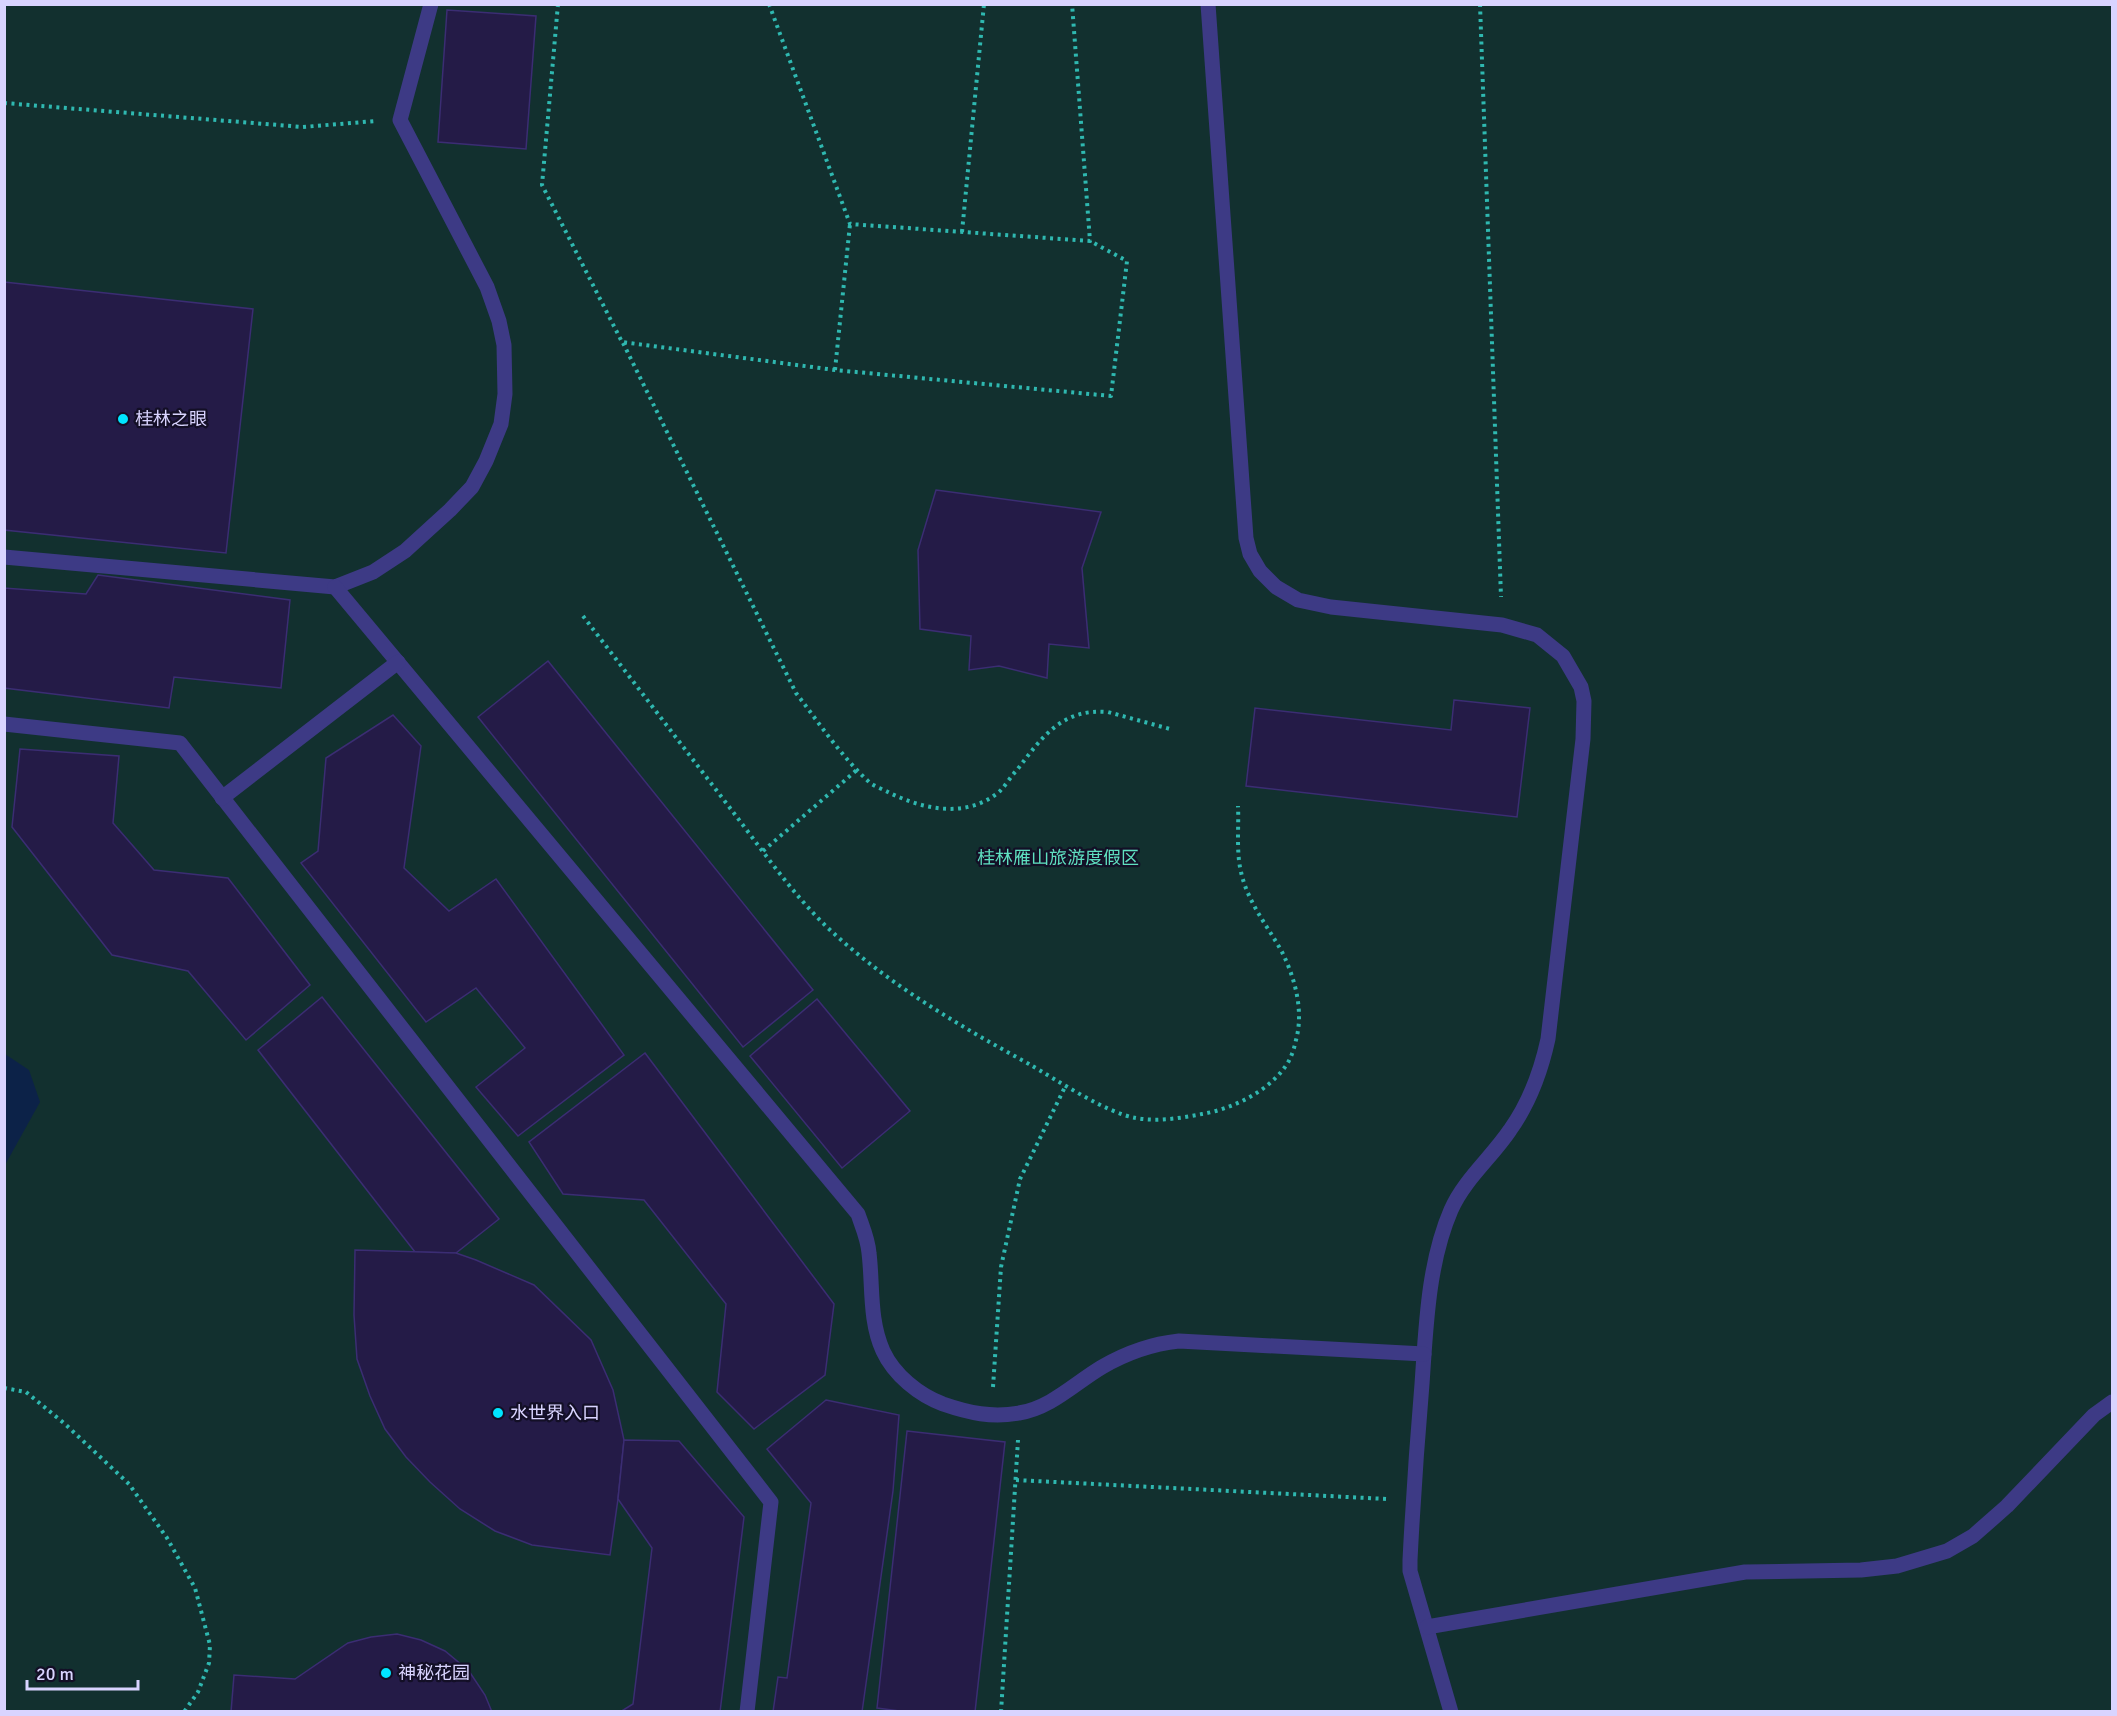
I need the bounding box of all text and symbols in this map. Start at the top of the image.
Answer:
place label: 桂林之眼 [135,408,207,430]
marker: 桂林之眼 [116,412,130,426]
park label: 桂林雁山旅游度假区 [977,847,1139,869]
place label: 水世界入口 [510,1402,600,1424]
marker: 水世界入口 [491,1406,505,1420]
scale bar [27,1653,138,1691]
place label: 神秘花园 [398,1662,470,1684]
text: 20 m [36,1663,74,1685]
marker: 神秘花园 [379,1666,393,1680]

